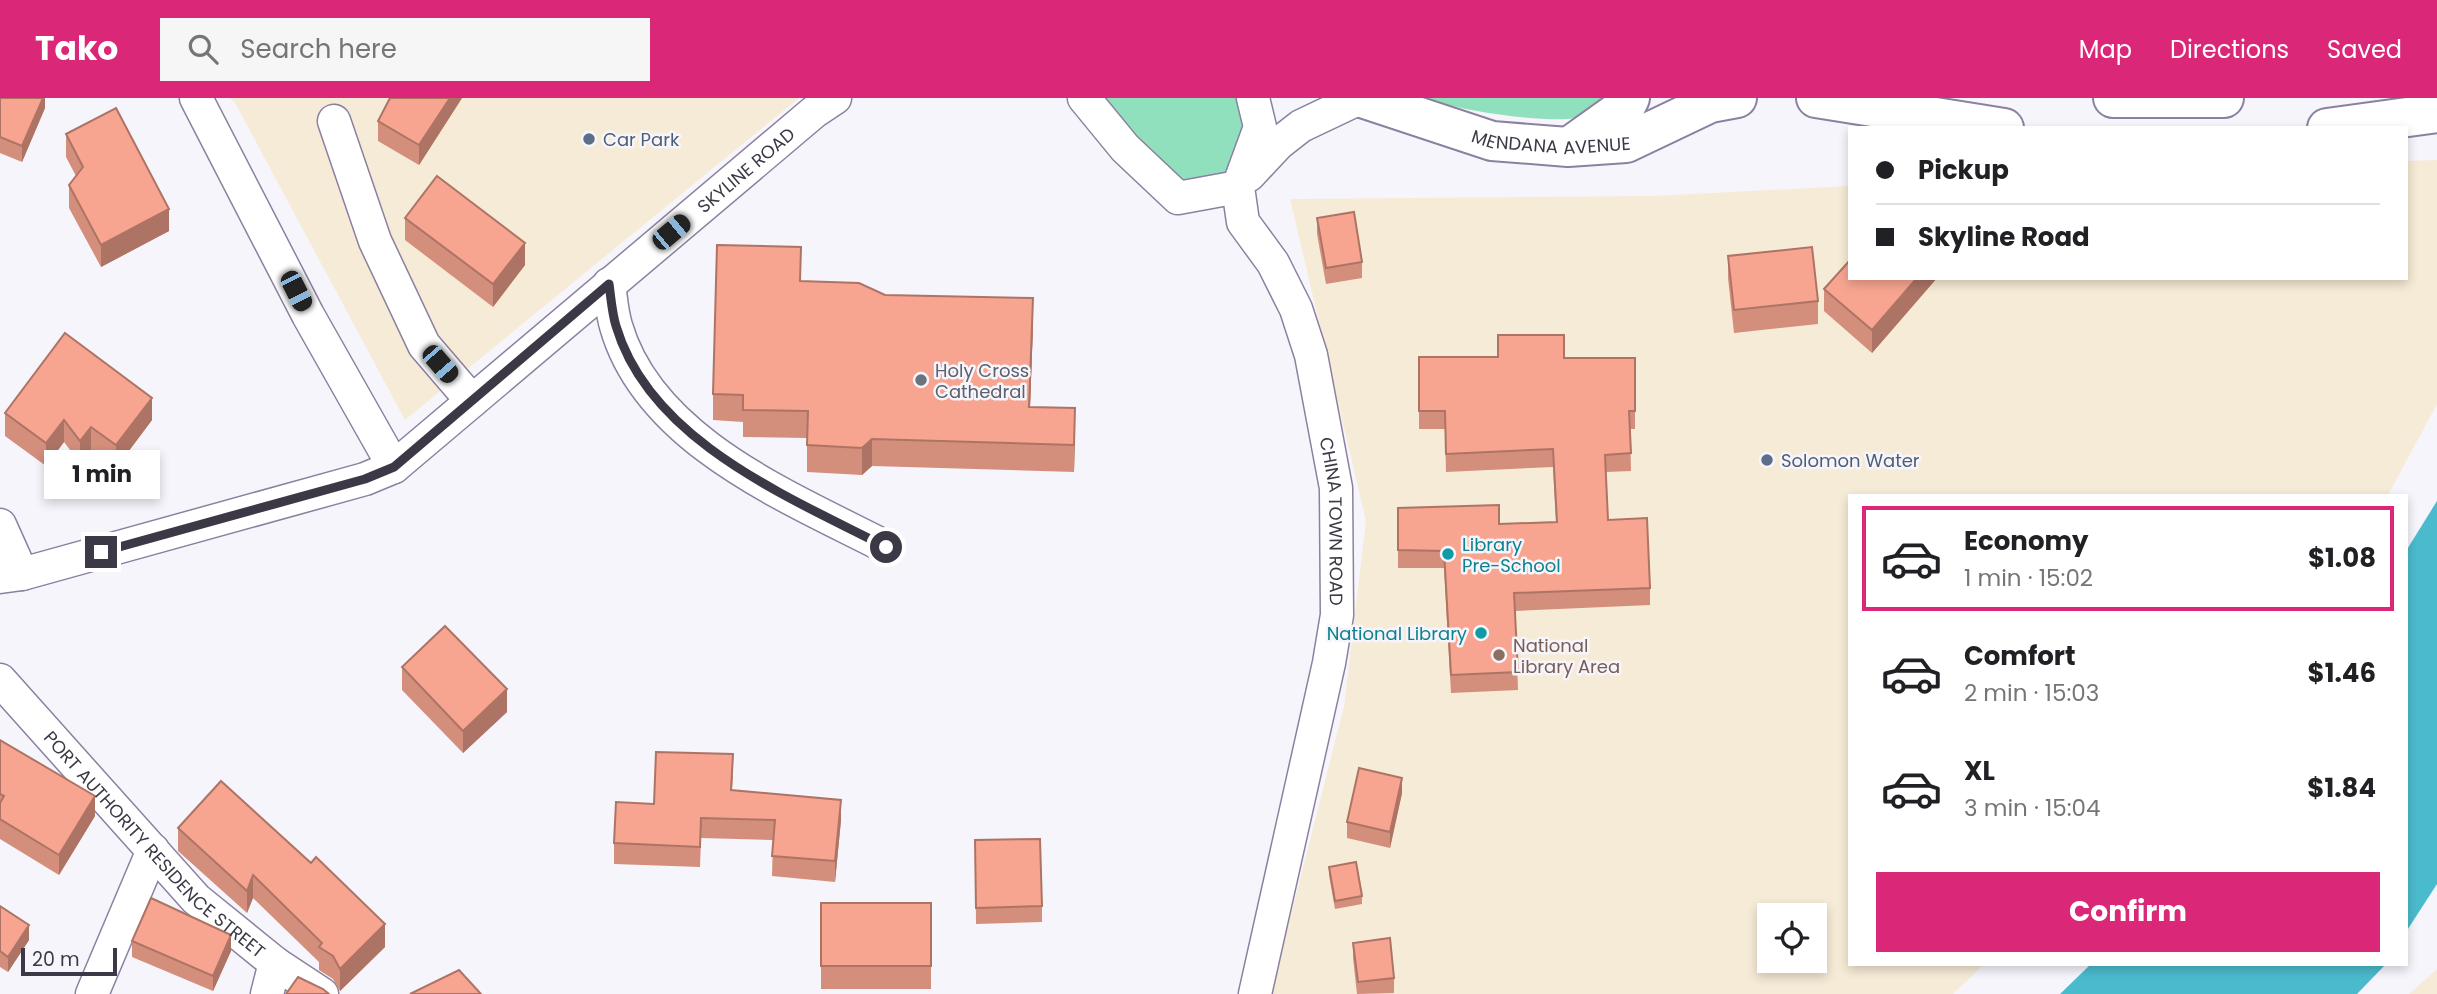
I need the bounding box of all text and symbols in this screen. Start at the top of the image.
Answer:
search box [160,18,650,81]
text: Tako [35,25,118,72]
icon: search [184,30,222,68]
text: Search here [240,31,397,67]
text: Map [2079,33,2132,66]
text: Directions [2170,33,2289,66]
text: Saved [2327,33,2402,66]
street label: SKYLINE ROAD [691,121,800,218]
street label: MENDANA AVENUE [1468,123,1631,160]
place label: Car Park [603,127,680,152]
marker: Car Park [581,131,597,147]
text: Pickup [1918,152,2009,188]
car [649,210,694,254]
text: Skyline Road [1918,219,2090,255]
car [278,268,315,314]
car [419,341,462,387]
place label: Holy Cross Cathedral [935,358,1029,404]
marker: Holy Cross Cathedral [913,372,929,388]
street label: CHINA TOWN ROAD [1314,435,1349,606]
place label: Solomon Water [1781,448,1920,473]
callout: 1 min [43,450,159,500]
marker: Solomon Water [1759,452,1775,468]
text: 1 min [72,458,132,490]
text: Economy [1964,523,2088,559]
icon: car [1880,527,1943,590]
route start [870,531,902,563]
place label: Library Pre-School [1462,532,1561,578]
route end [85,536,117,568]
text: $1.08 [2308,540,2376,576]
marker: Library Pre-School [1440,546,1456,562]
text: 1 min · 15:02 [1964,562,2093,594]
place label: National Library [1327,621,1467,646]
marker: National Library [1473,625,1489,641]
place label: National Library Area [1513,633,1620,679]
text: Comfort [1964,638,2076,674]
icon: car [1880,642,1943,705]
marker: National Library Area [1491,647,1507,663]
text: $1.46 [2308,655,2376,691]
text: 2 min · 15:03 [1964,677,2099,709]
street label: PORT AUTHORITY RESIDENCE STREET [39,725,271,963]
text: XL [1964,753,1995,789]
icon: car [1880,757,1943,820]
text: $1.84 [2307,770,2376,806]
text: 3 min · 15:04 [1964,792,2101,824]
button: Confirm [1876,872,2380,952]
map controls [1757,903,1827,973]
button: locate [1757,903,1827,973]
scale bar [21,945,117,977]
text: 20 m [32,946,80,973]

